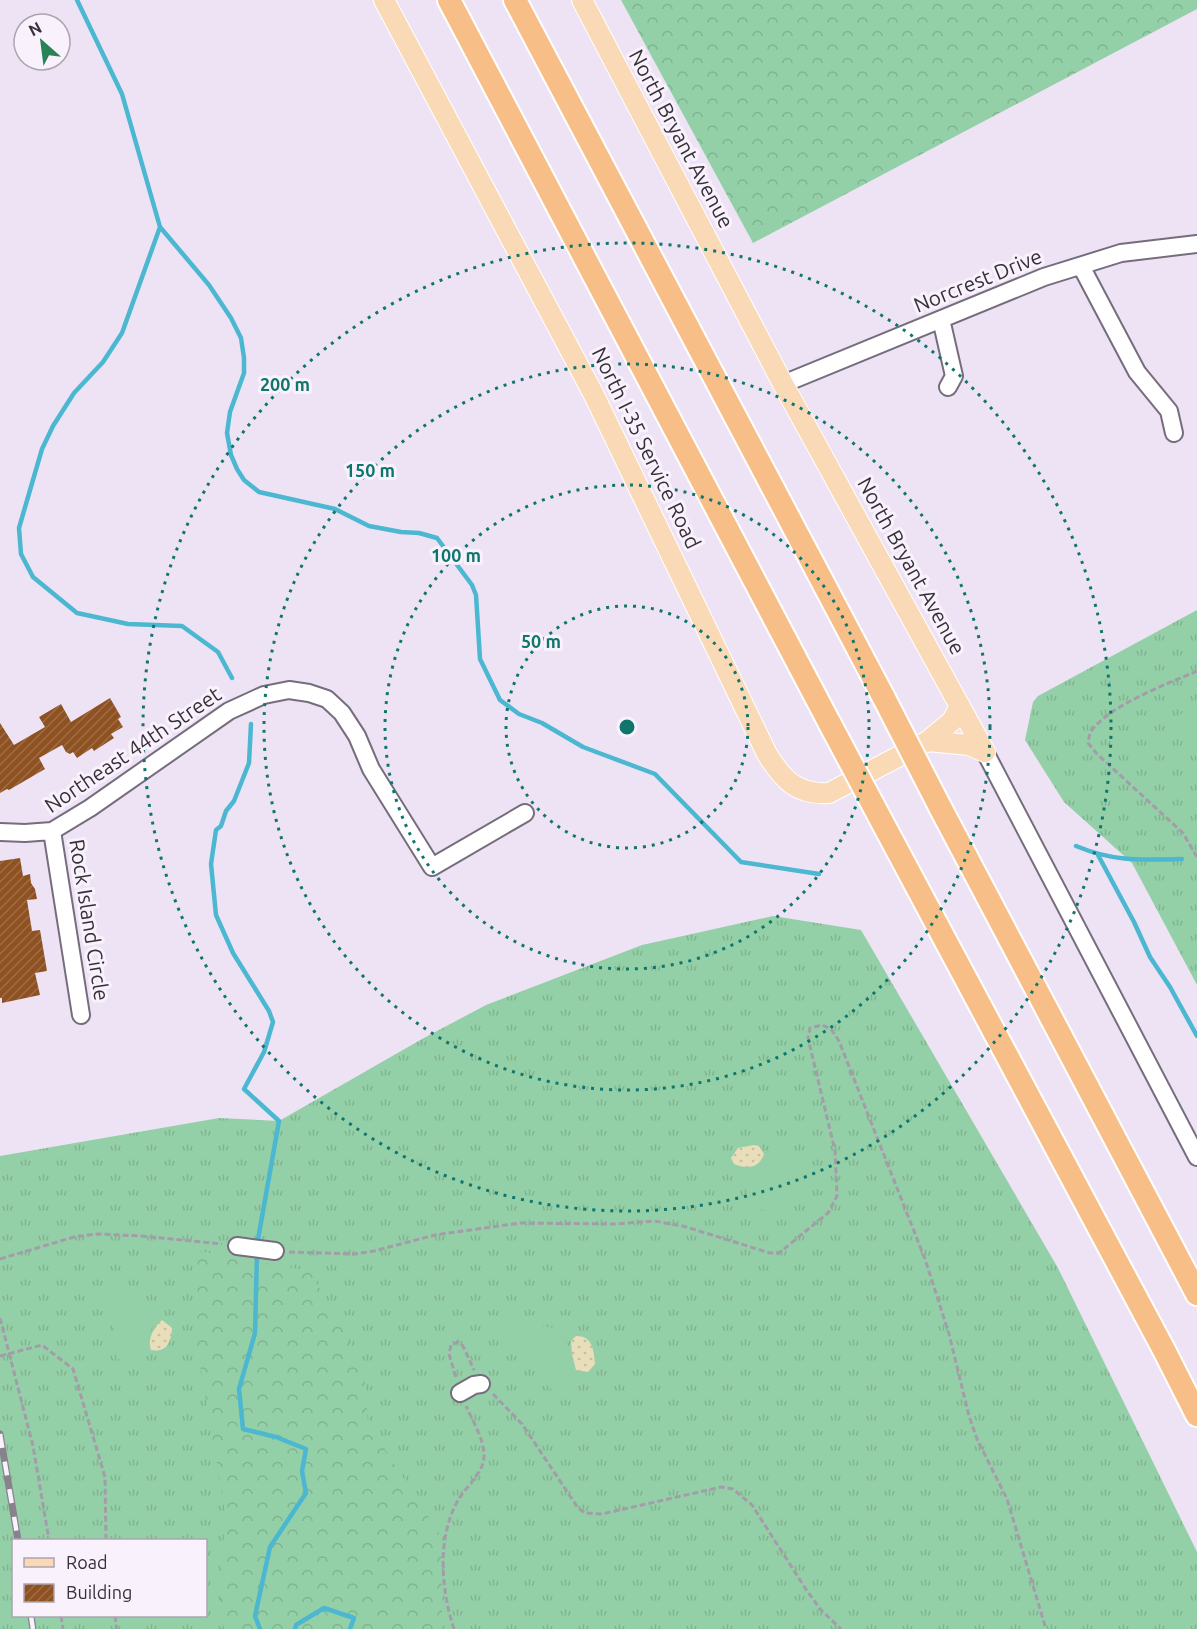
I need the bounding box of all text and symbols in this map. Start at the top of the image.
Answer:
north arrow [12,12,72,72]
text: N [25,18,44,40]
street label: North Bryant Avenue [625,45,739,232]
street label: Norcrest Drive [910,243,1045,317]
street label: North I-35 Service Road [588,343,706,552]
text: 200 m [260,374,310,394]
text: 150 m [345,460,395,480]
street label: North Bryant Avenue [853,473,971,658]
text: 100 m [431,545,481,565]
text: 50 m [521,631,561,651]
street label: Northeast 44th Street [40,681,225,817]
centre of rings [617,717,637,737]
street label: Rock Island Circle [65,837,115,1002]
legend [12,1539,207,1617]
text: Road [66,1552,108,1572]
text: Building [66,1582,132,1602]

